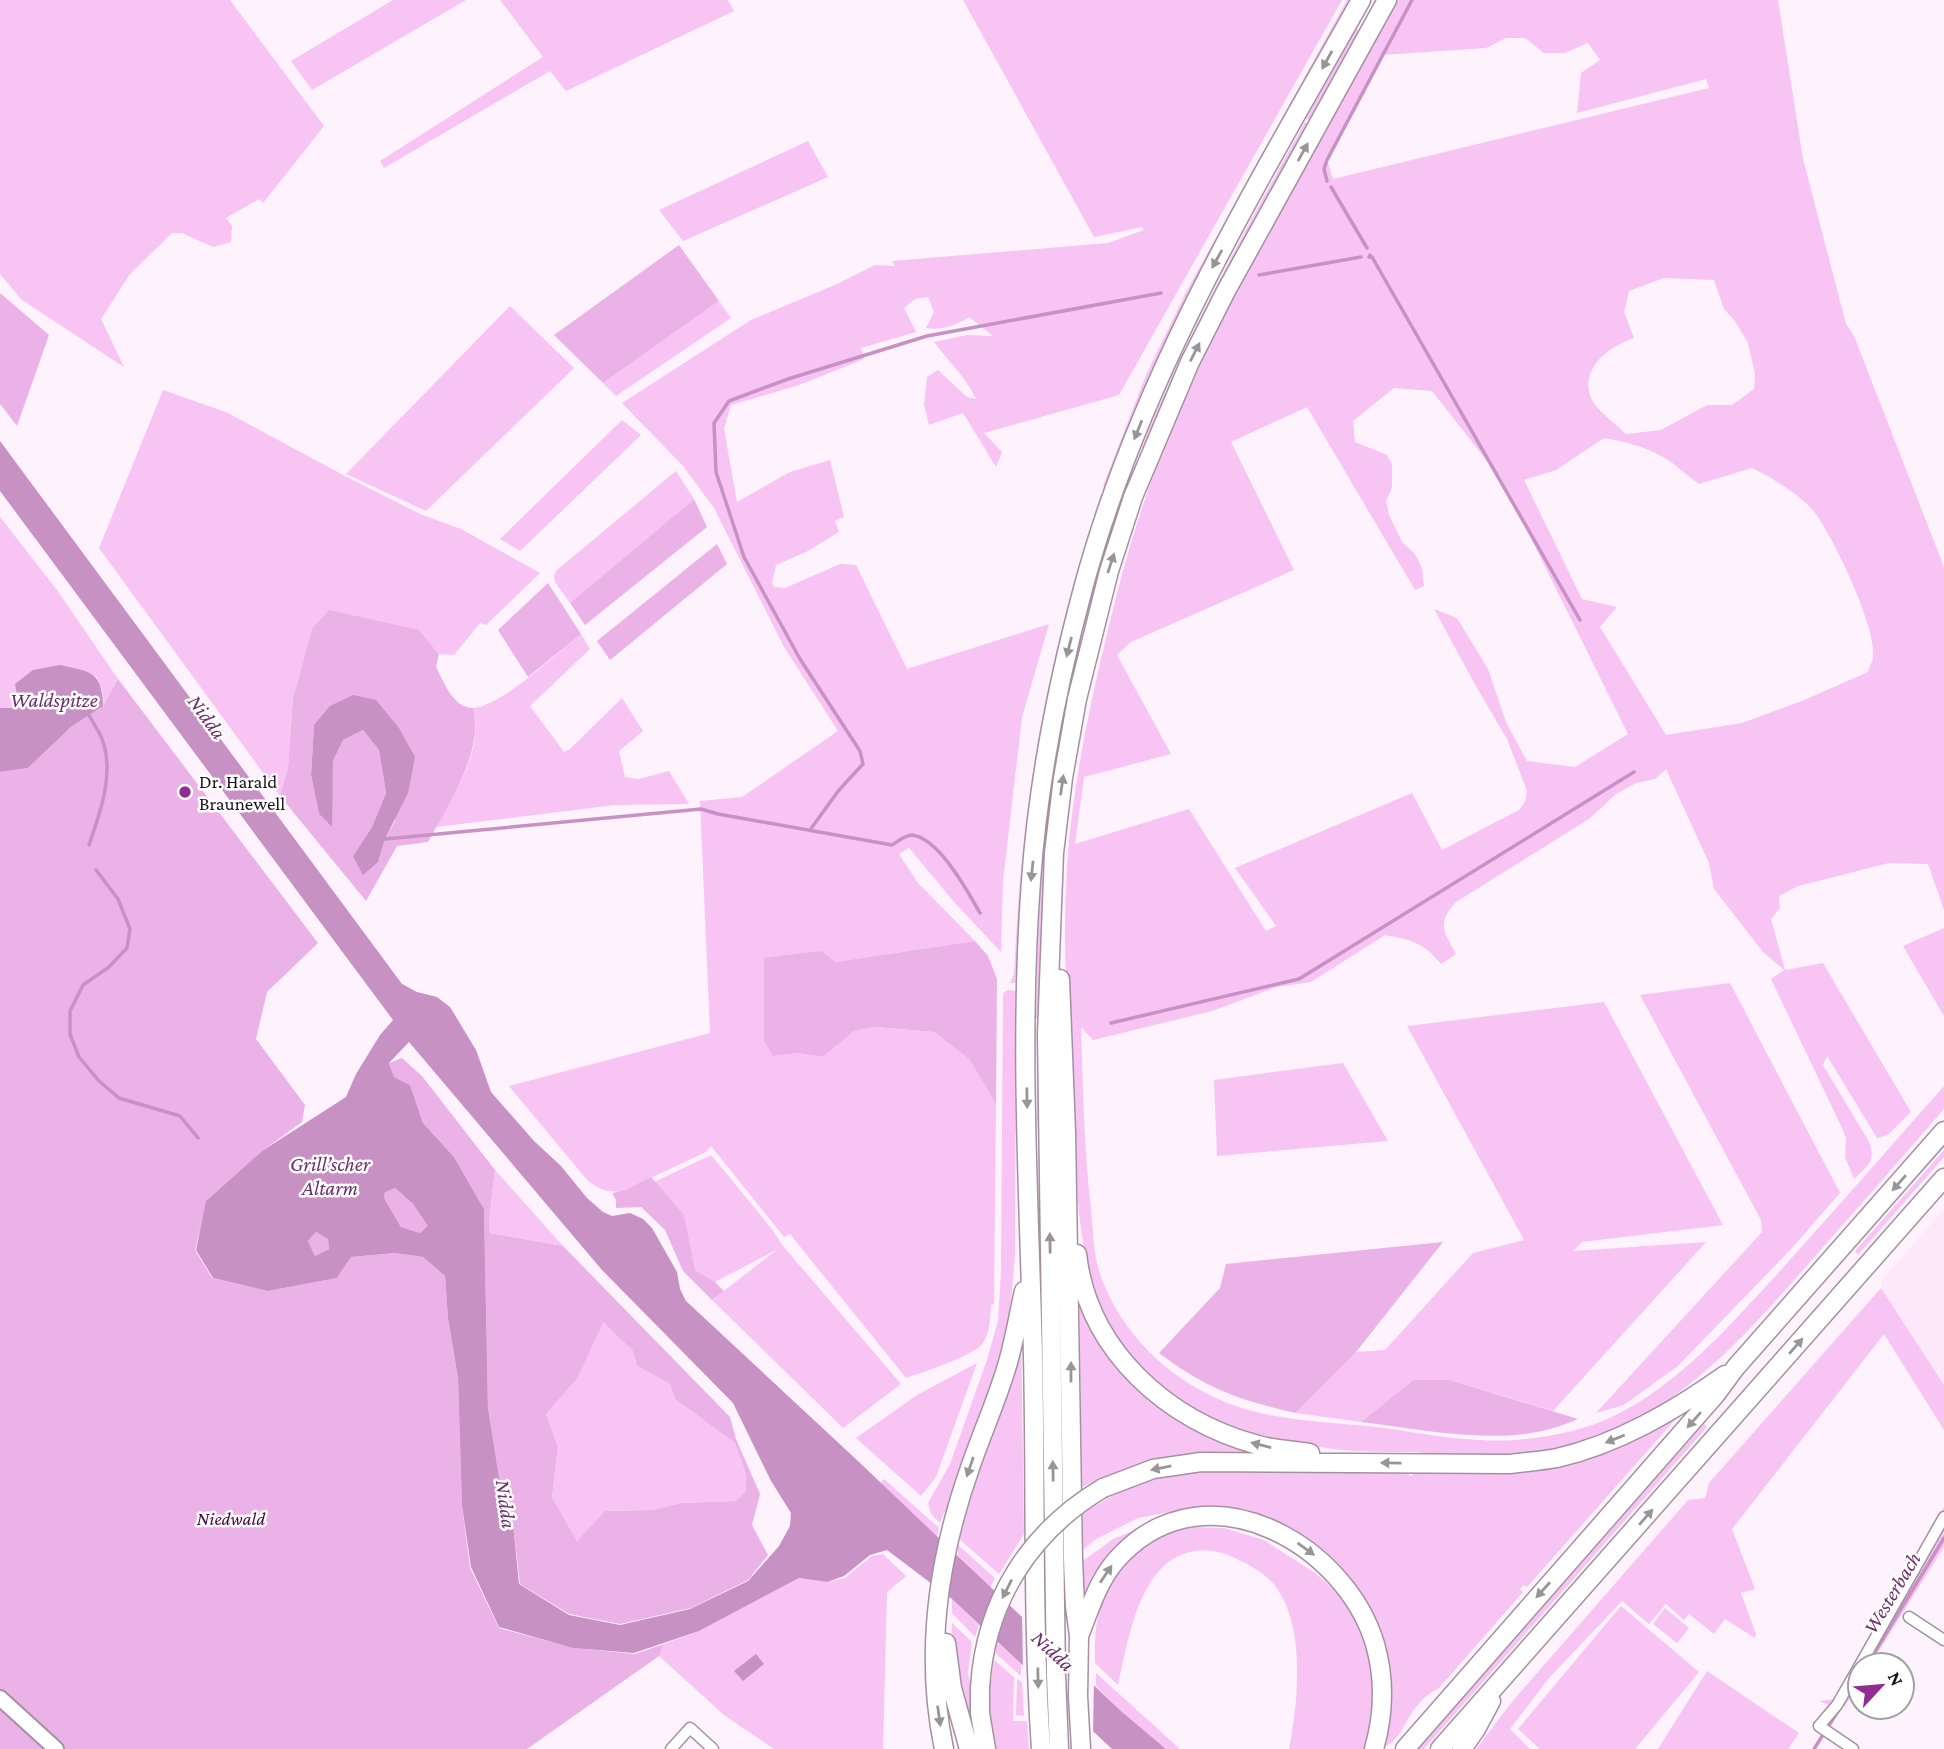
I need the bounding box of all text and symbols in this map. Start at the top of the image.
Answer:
one-way arrow [1321,50,1333,69]
one-way arrow [1297,142,1309,161]
one-way arrow [1211,249,1223,268]
one-way arrow [1190,342,1201,362]
one-way arrow [1132,420,1143,441]
one-way arrow [1107,552,1117,573]
one-way arrow [1063,636,1074,658]
water label: Waldspitze [10,688,98,712]
water label: Nidda [183,690,231,744]
place label: Dr. Harald Braunewell [199,771,285,814]
one-way arrow [1057,774,1068,796]
marker: Dr. Harald Braunewell [177,784,193,800]
one-way arrow [1026,860,1037,882]
one-way arrow [1021,1087,1033,1109]
water label: Grill’scher Altarm [290,1152,371,1200]
one-way arrow [1892,1174,1907,1191]
one-way arrow [1044,1232,1055,1254]
one-way arrow [1787,1338,1803,1355]
one-way arrow [1065,1361,1077,1383]
one-way arrow [1686,1411,1702,1429]
one-way arrow [1604,1433,1625,1444]
one-way arrow [1249,1439,1271,1450]
one-way arrow [965,1457,975,1478]
one-way arrow [1380,1458,1402,1469]
one-way arrow [1047,1459,1059,1481]
one-way arrow [1150,1462,1172,1473]
water label: Nidda [491,1478,521,1530]
park label: Niedwald [197,1508,266,1529]
one-way arrow [1638,1508,1654,1526]
one-way arrow [1297,1542,1315,1556]
water label: Westerbach [1858,1548,1926,1638]
one-way arrow [1100,1564,1113,1584]
one-way arrow [1001,1579,1012,1599]
one-way arrow [1536,1582,1551,1599]
water label: Nidda [1027,1625,1079,1677]
north arrow [1846,1651,1916,1721]
one-way arrow [1032,1668,1044,1690]
text: N [1884,1668,1908,1689]
one-way arrow [934,1705,945,1727]

